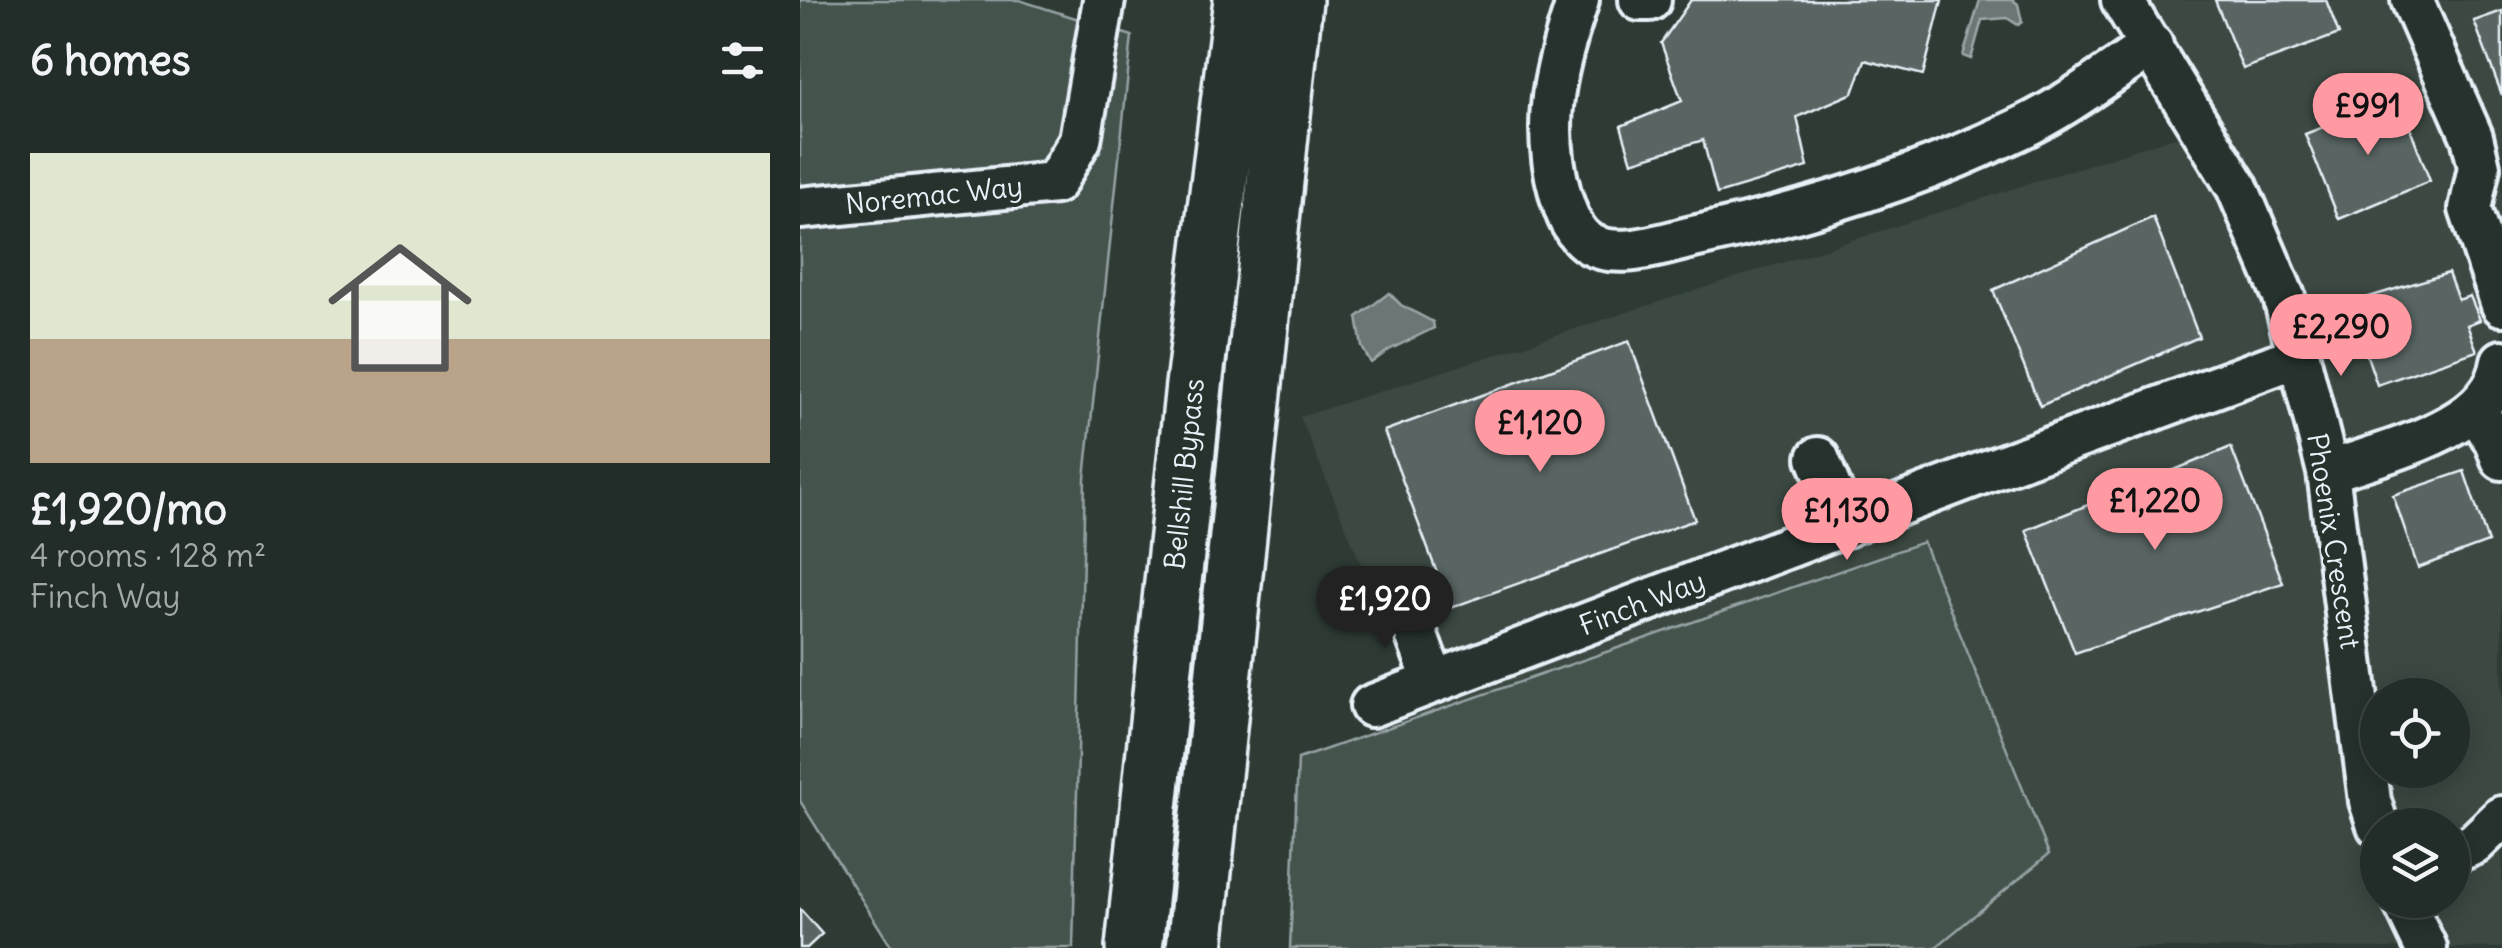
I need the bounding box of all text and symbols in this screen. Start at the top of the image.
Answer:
icon: filters [715,33,770,88]
text: 6 homes [30,34,191,86]
pin: £991 [2309,73,2427,158]
text: £991 [2335,85,2401,126]
street label: Noremac Way [844,168,1024,222]
icon: home [310,218,490,398]
pin: £2,290 [2260,294,2422,379]
text: £2,290 [2292,306,2390,347]
street label: Bellshill Bypass [1156,377,1212,571]
pin: £1,120 [1459,390,1621,475]
text: £1,120 [1497,402,1583,443]
street label: Phoenix Crescent [2299,431,2369,651]
pin: £1,220 [2074,468,2236,553]
pin: £1,130 [1766,478,1928,563]
text: £1,220 [2109,480,2201,521]
text: £1,920/mo [30,483,227,535]
text: £1,130 [1804,490,1890,531]
text: 4 rooms · 128 m² [30,535,266,576]
street label: Finch Way [1574,563,1710,643]
pin: £1,920 [1304,566,1466,651]
text: Finch Way [30,576,181,617]
text: £1,920 [1338,578,1432,619]
map controls [2360,678,2470,918]
button: locate [2360,678,2470,788]
button: layers [2360,808,2470,918]

